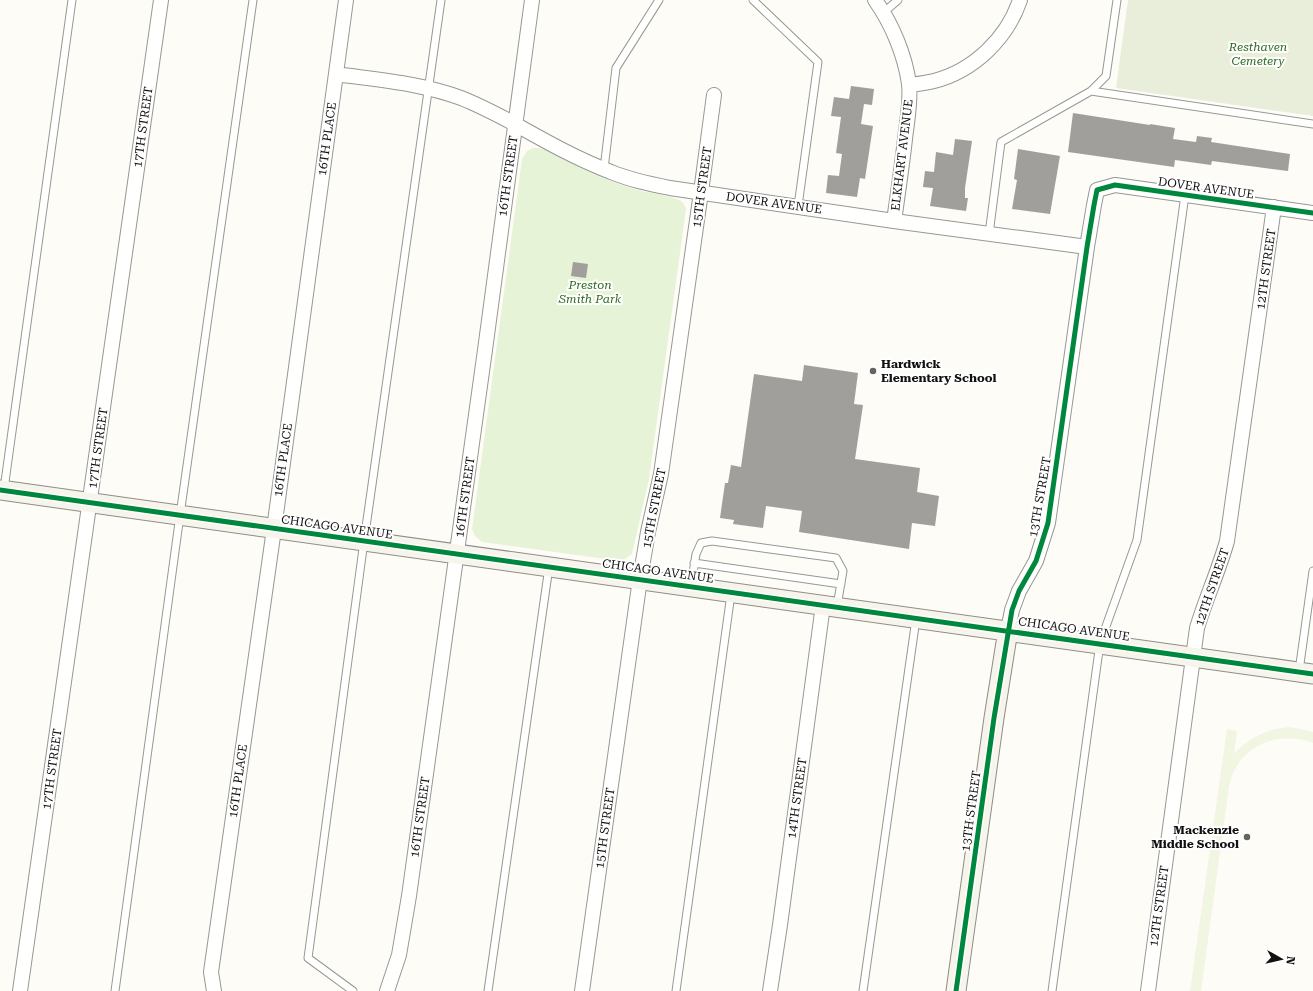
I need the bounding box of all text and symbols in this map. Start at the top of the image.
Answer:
park label: Resthaven Cemetery [1228,40,1287,68]
street label: 17TH STREET [130,86,156,168]
street label: ELKHART AVENUE [888,98,916,212]
street label: 16TH PLACE [315,101,339,177]
street label: 16TH STREET [495,135,521,217]
street label: 15TH STREET [689,146,715,228]
street label: DOVER AVENUE [1157,174,1255,202]
street label: DOVER AVENUE [725,189,823,217]
street label: 12TH STREET [1253,228,1279,310]
park label: Preston Smith Park [558,278,622,306]
place label: Hardwick Elementary School [881,357,996,385]
marker: Hardwick Elementary School [868,366,878,376]
street label: 17TH STREET [85,407,111,489]
street label: 16TH PLACE [271,422,295,498]
street label: 16TH STREET [452,456,478,538]
street label: 13TH STREET [1026,456,1054,538]
street label: 15TH STREET [639,467,669,549]
street label: CHICAGO AVENUE [280,512,394,542]
street label: 12TH STREET [1192,546,1232,628]
street label: CHICAGO AVENUE [601,556,715,586]
street label: CHICAGO AVENUE [1017,614,1131,644]
street label: 17TH STREET [39,728,65,810]
street label: 16TH PLACE [226,743,250,819]
street label: 14TH STREET [784,757,810,839]
street label: 13TH STREET [958,770,984,852]
street label: 16TH STREET [407,776,433,858]
street label: 15TH STREET [592,787,618,869]
place label: Mackenzie Middle School [1151,823,1239,851]
marker: Mackenzie Middle School [1242,832,1252,842]
street label: 12TH STREET [1146,865,1172,947]
north arrow [1261,939,1301,979]
text: N [1283,955,1297,966]

